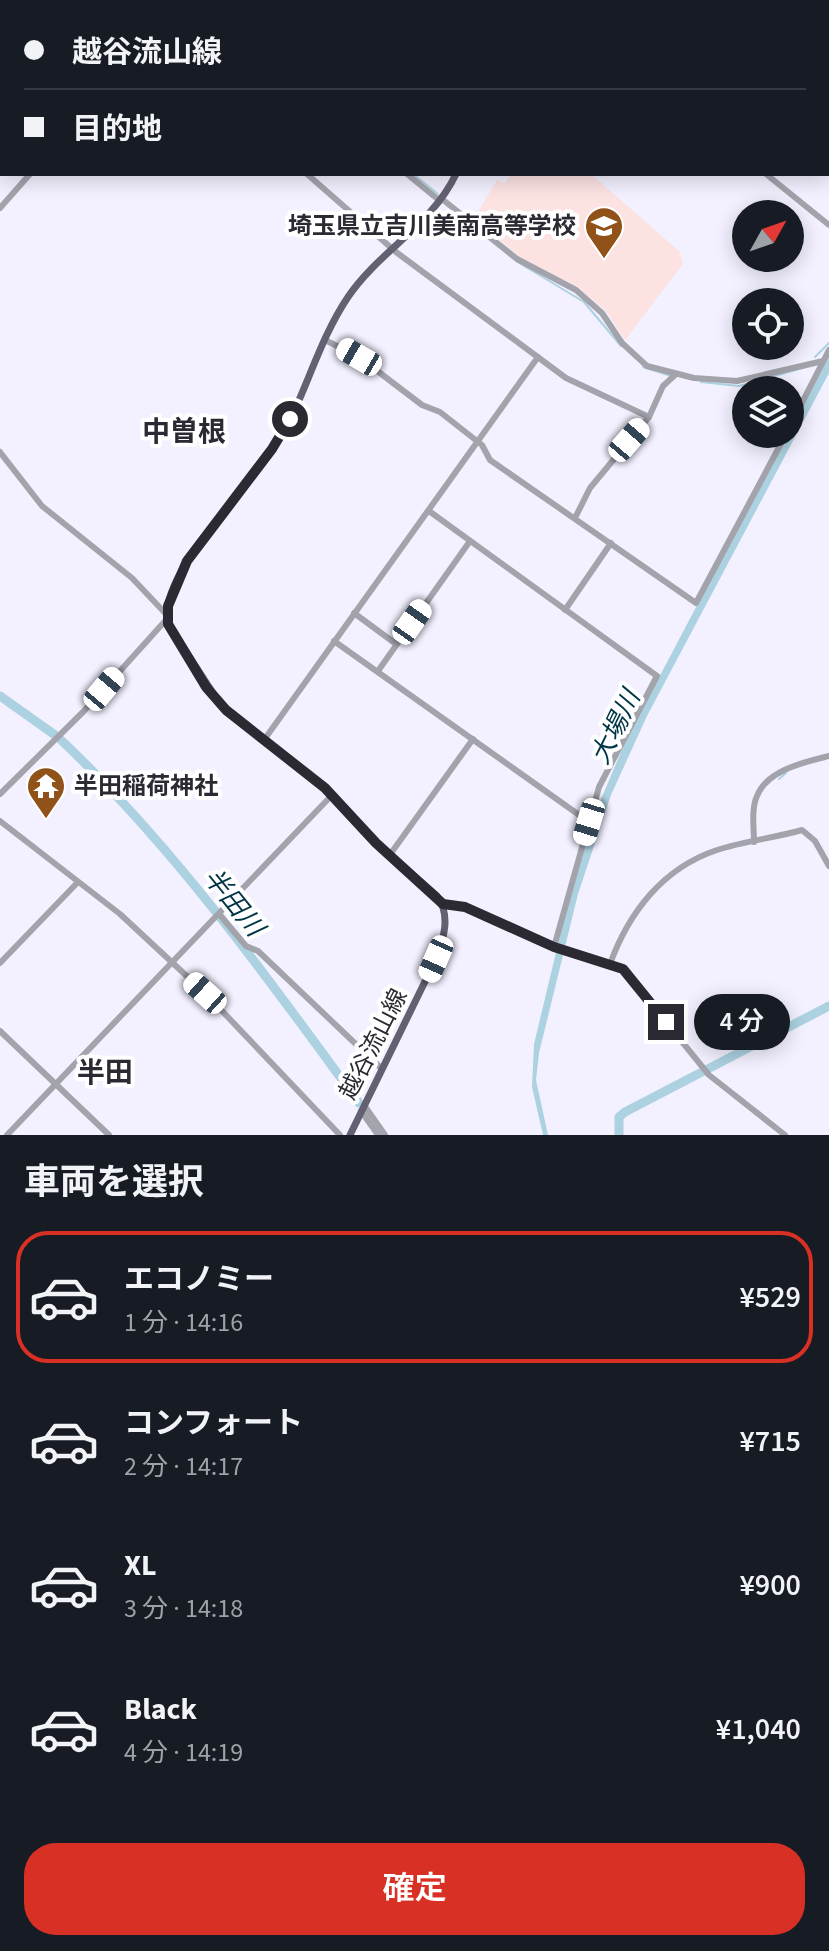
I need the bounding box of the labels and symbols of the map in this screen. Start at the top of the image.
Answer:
north arrow [732,200,804,272]
school or university icon: 埼玉県立吉川美南高等学校 [583,205,625,260]
place label: 埼玉県立吉川美南高等学校 [288,209,576,244]
car [332,335,386,379]
route start [272,401,308,437]
district label: 中曽根 [142,412,226,452]
car [604,414,654,466]
car [388,595,436,649]
car [79,663,129,715]
water label: 大場川 [582,681,650,770]
temple icon: 半田稲荷神社 [25,765,67,820]
place label: 半田稲荷神社 [74,769,218,804]
car [571,796,607,848]
water label: 半田川 [195,860,274,947]
car [415,932,457,986]
car [179,968,231,1018]
street label: 越谷流山線 [331,983,416,1106]
callout: 4 分 [694,994,790,1050]
route end [648,1004,684,1040]
district label: 半田 [77,1053,133,1093]

